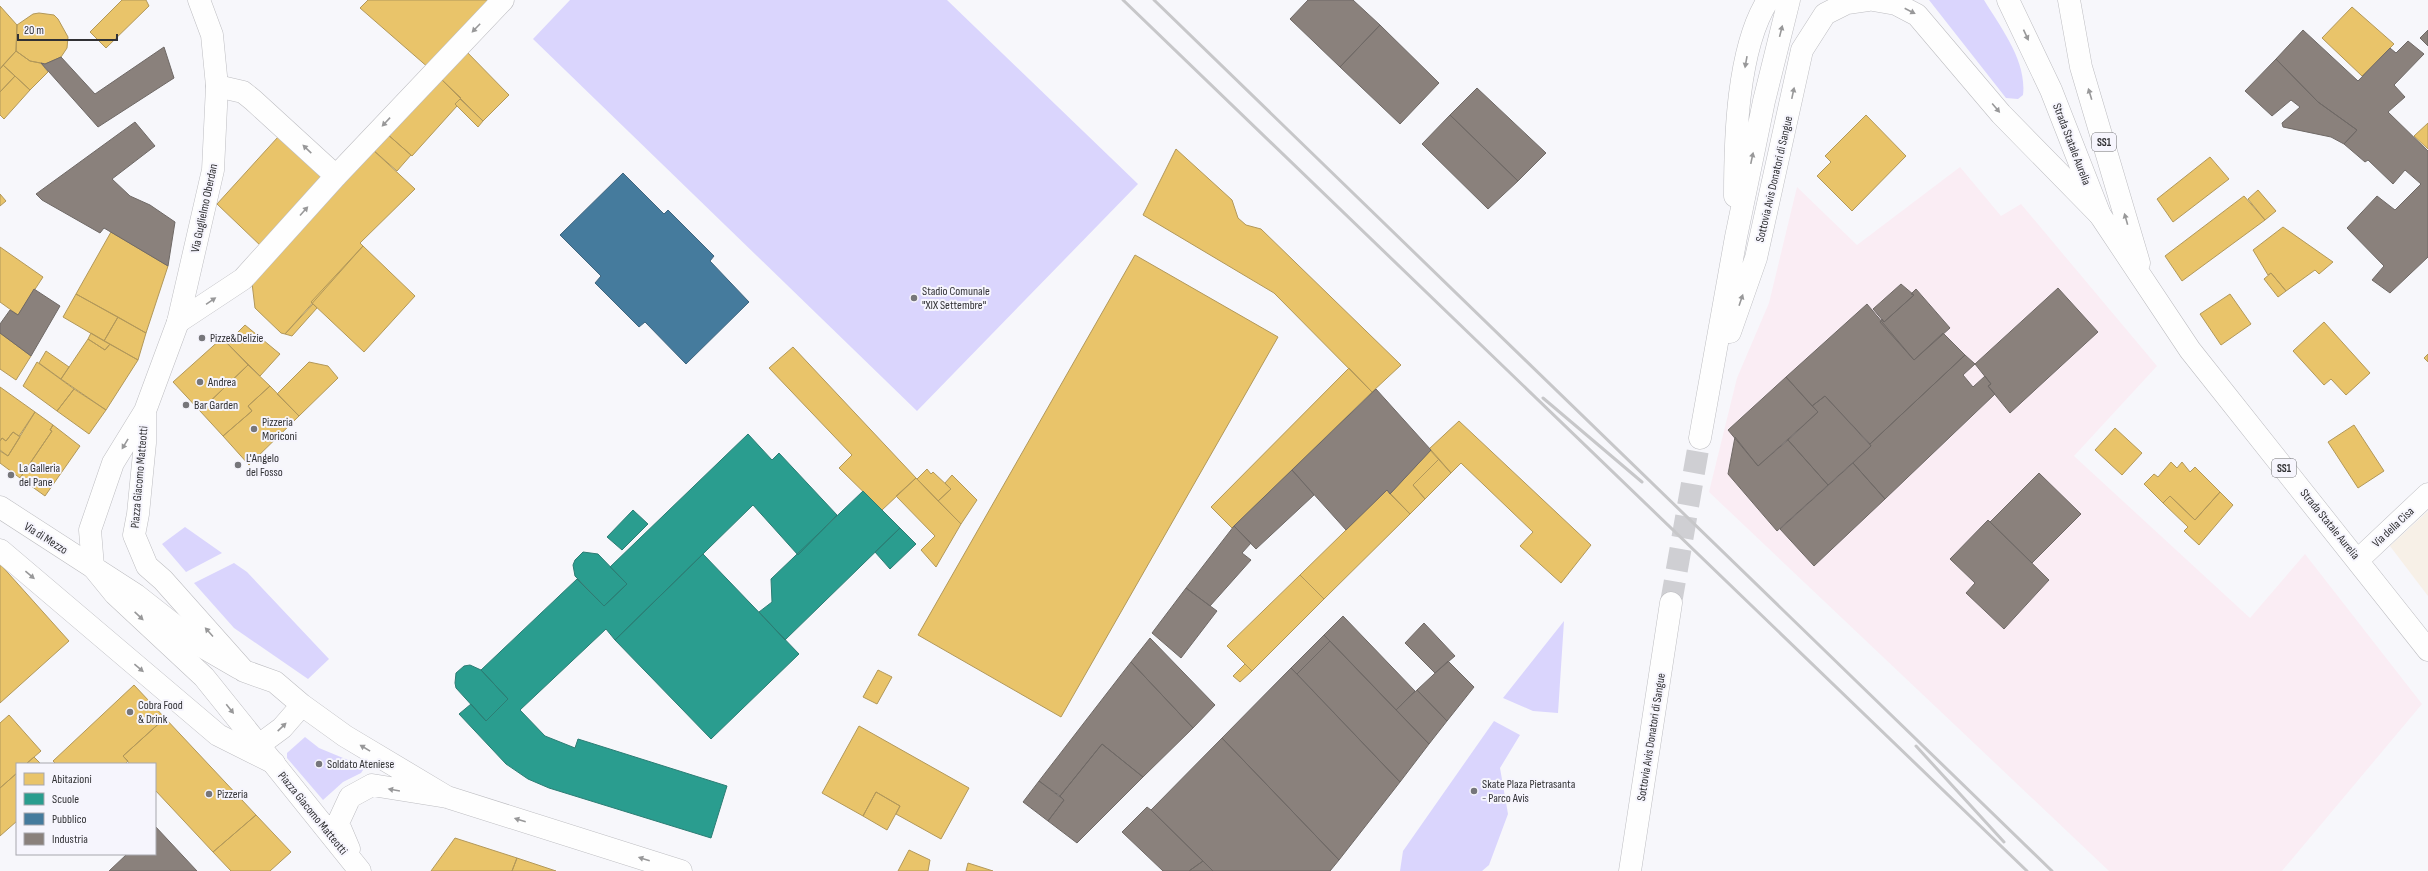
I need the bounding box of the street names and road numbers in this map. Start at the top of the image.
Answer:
street label: Strada Statale Aurelia [2049,101,2094,188]
street label: Sottovia Avis Donatori di Sangue [1753,114,1796,244]
road number: SS1 [2092,133,2116,151]
street label: Via Guglielmo Oberdan [188,162,221,254]
street label: Piazza Giacomo Matteotti [128,425,151,529]
road number: SS1 [2272,459,2296,477]
street label: Strada Statale Aurelia [2297,486,2363,563]
street label: Via della Cisa [2369,504,2418,551]
street label: Via di Mezzo [21,519,70,558]
street label: Sottovia Avis Donatori di Sangue [1634,672,1669,802]
street label: Piazza Giacomo Matteotti [275,769,351,858]

